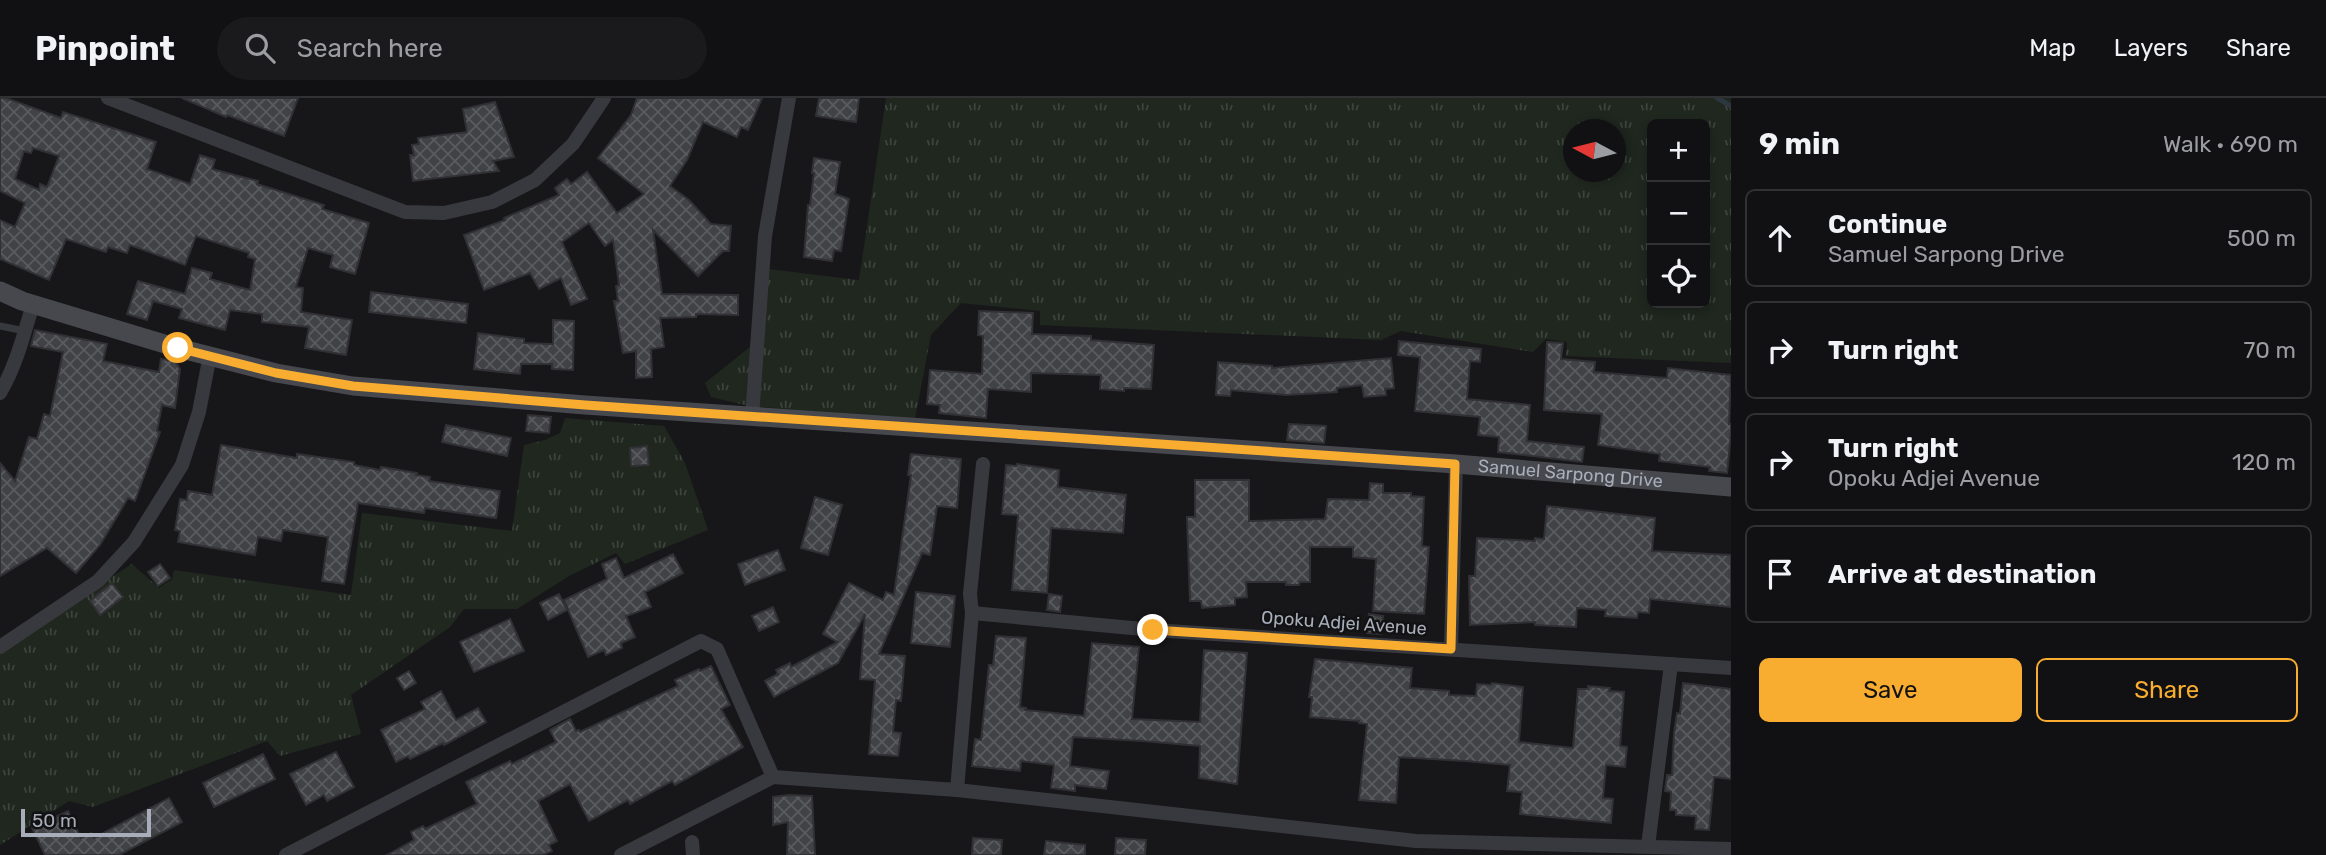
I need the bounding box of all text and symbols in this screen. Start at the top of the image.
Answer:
search box [217,17,707,80]
text: Pinpoint [35,29,175,68]
icon: search [241,29,279,67]
text: Search here [297,33,443,64]
text: Map [2029,34,2076,62]
text: Layers [2114,34,2188,62]
text: Share [2226,34,2291,62]
north arrow [1563,119,1626,182]
map controls [1647,119,1710,308]
button: + [1647,119,1710,182]
text: 9 min [1759,126,1840,162]
text: Walk · 690 m [2163,130,2298,158]
button: − [1647,182,1710,245]
text: Continue [1828,209,1947,240]
icon: ahead [1761,219,1799,257]
text: 500 m [2227,224,2296,252]
text: Samuel Sarpong Drive [1828,240,2065,268]
button: locate [1647,245,1710,308]
icon: right [1761,331,1799,369]
route start [162,332,193,363]
text: Turn right [1828,335,1958,366]
text: 70 m [2244,336,2296,364]
text: Turn right [1828,433,1958,464]
icon: right [1761,443,1799,481]
text: 120 m [2232,448,2296,476]
street label: Samuel Sarpong Drive [1477,455,1664,492]
text: Opoku Adjei Avenue [1828,464,2040,492]
icon: arrive [1761,555,1799,593]
text: Arrive at destination [1828,559,2096,590]
street label: Opoku Adjei Avenue [1260,606,1428,640]
route end [1137,614,1168,645]
button: Save [1759,658,2022,722]
button: Share [2036,658,2298,722]
scale bar [21,806,150,838]
text: 50 m [32,809,77,832]

